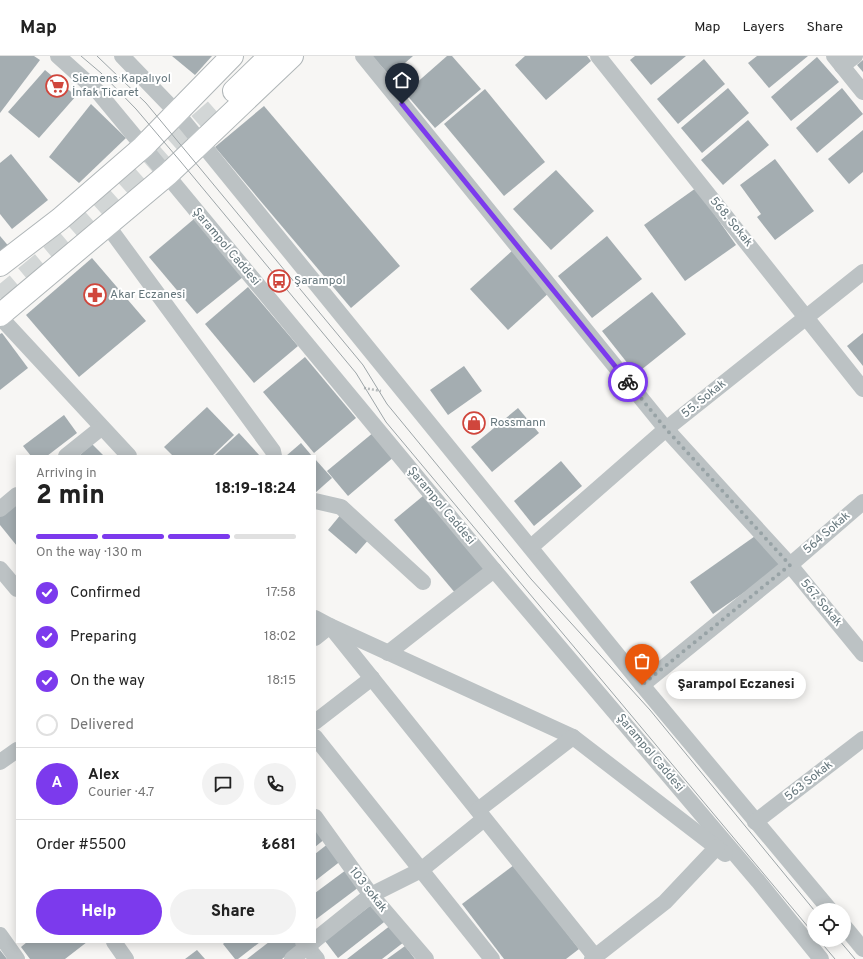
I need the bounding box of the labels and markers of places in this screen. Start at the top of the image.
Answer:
pin [385,63,419,104]
place label: Siemens Kapalıyol İnfak Ticaret [72,71,171,101]
supermarket icon: Siemens Kapalıyol İnfak Ticaret [44,73,70,99]
bus stop icon: Şarampol [266,268,292,294]
place label: Şarampol [294,273,346,289]
pharmacy icon: Akar Eczanesi [82,282,108,308]
place label: Akar Eczanesi [110,287,185,303]
shop icon: Rossmann [461,410,487,436]
place label: Rossmann [490,415,546,431]
pin [625,644,659,685]
callout: Şarampol Eczanesi [666,671,806,699]

